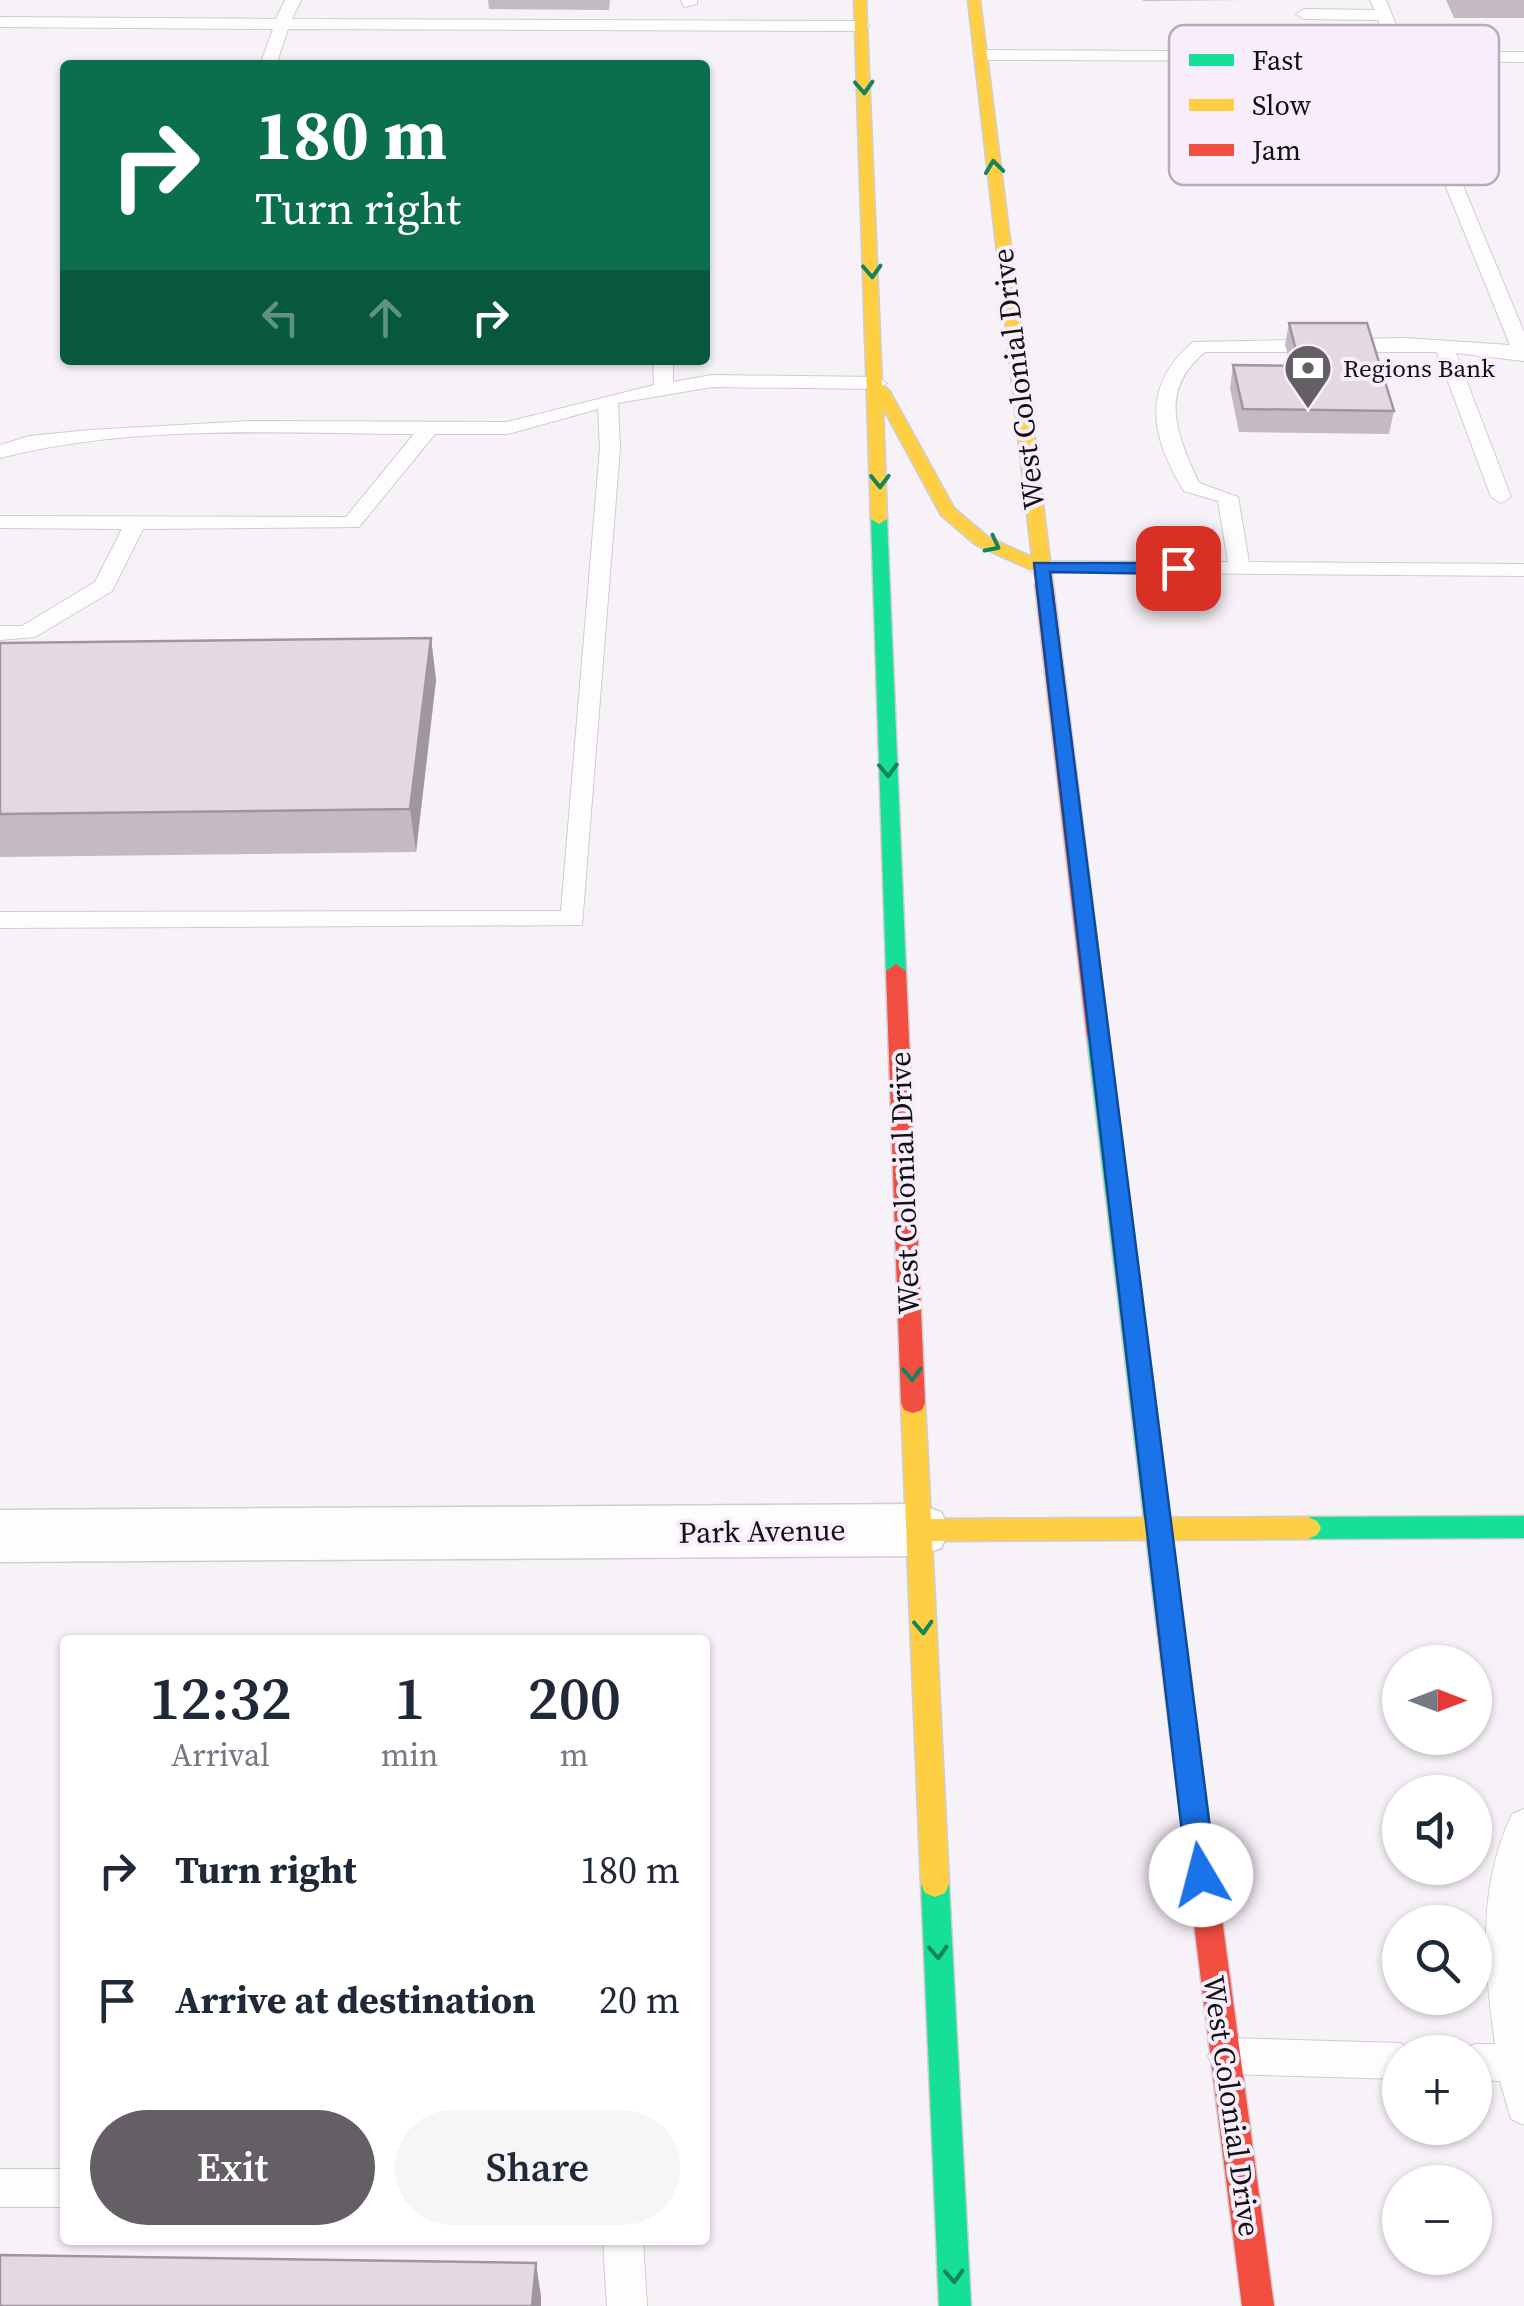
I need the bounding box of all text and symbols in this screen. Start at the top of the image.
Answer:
legend [1169,25,1499,185]
text: Fast [1252,41,1303,79]
one-way arrow [853,79,874,95]
text: 180 m [255,86,447,182]
text: Slow [1252,86,1312,124]
icon: right [90,100,220,230]
text: Jam [1251,131,1301,169]
one-way arrow [984,159,1005,175]
text: Turn right [255,177,461,239]
street label: West Colonial Drive [982,246,1054,512]
one-way arrow [861,263,882,279]
icon: left [253,290,308,345]
icon: ahead [358,290,413,345]
icon: right [463,290,518,345]
bank icon: Regions Bank [1282,342,1334,410]
place label: Regions Bank [1343,351,1495,385]
one-way arrow [869,473,890,489]
pin [1136,526,1221,611]
one-way arrow [982,533,1000,552]
icon: arrive [1151,541,1206,596]
one-way arrow [877,762,898,778]
street label: West Colonial Drive [879,1051,929,1315]
one-way arrow [901,1367,922,1383]
street label: Park Avenue [678,1509,846,1553]
one-way arrow [912,1619,933,1635]
north arrow [1382,1645,1492,1755]
map controls [1382,1645,1492,2275]
text: 12:32 [149,1657,292,1739]
text: 1 [394,1657,425,1739]
text: 200 [527,1657,621,1739]
text: Arrival [171,1733,270,1777]
text: min [381,1733,438,1777]
text: m [560,1733,589,1777]
button: sound [1382,1775,1492,1885]
position arrow [1149,1823,1253,1927]
icon: right [90,1843,145,1898]
text: Turn right [175,1844,357,1896]
text: 180 m [580,1844,680,1896]
button: search [1382,1905,1492,2015]
one-way arrow [928,1944,949,1960]
icon: arrive [90,1973,145,2028]
street label: West Colonial Drive [1193,1973,1271,2239]
text: Arrive at destination [175,1974,536,2026]
text: 20 m [599,1974,680,2026]
button: + [1382,2035,1492,2145]
button: Exit [90,2110,375,2225]
button: Share [395,2110,680,2225]
button: − [1382,2165,1492,2275]
one-way arrow [943,2269,964,2285]

